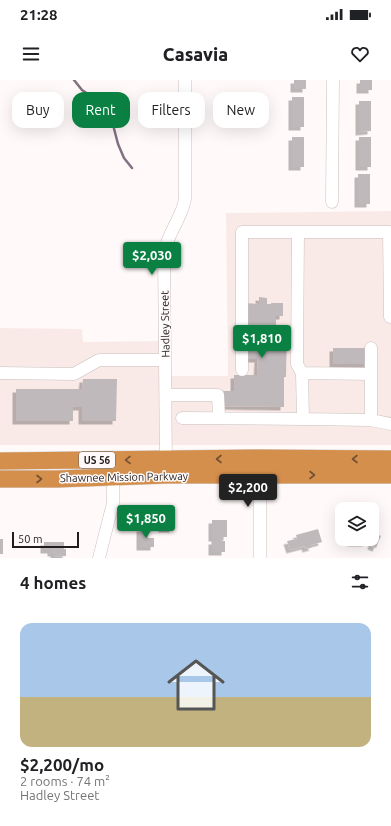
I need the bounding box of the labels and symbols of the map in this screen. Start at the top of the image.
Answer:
pin: $2,030 [119,242,185,276]
street label: Hadley Street [158,290,172,358]
pin: $1,810 [229,325,295,359]
road number: US 56 [79,452,115,468]
one-way arrow [216,454,222,463]
one-way arrow [125,455,131,464]
one-way arrow [352,455,358,463]
street label: Shawnee Mission Parkway [60,470,189,484]
one-way arrow [309,471,315,479]
pin: $2,200 [215,474,281,508]
one-way arrow [36,475,42,483]
pin: $1,850 [113,505,179,539]
scale bar [12,530,79,549]

